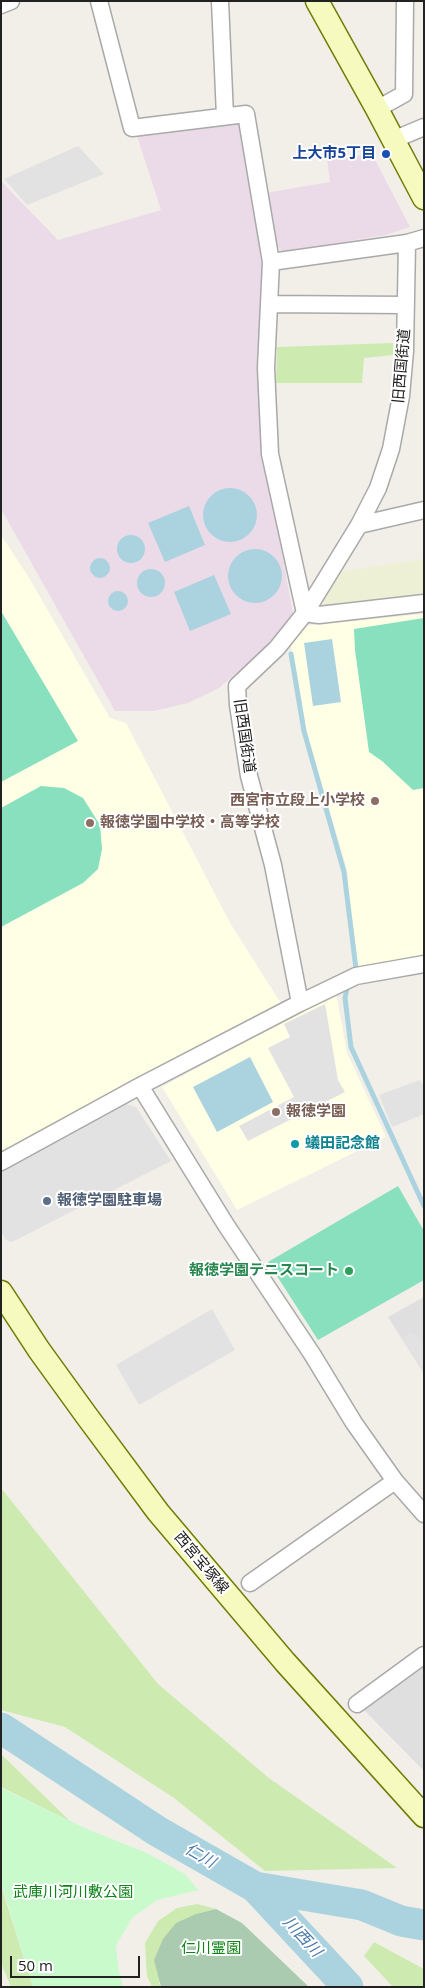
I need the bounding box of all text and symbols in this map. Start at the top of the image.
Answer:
place label: 上大市5丁目 [292,145,376,163]
marker: 上大市5丁目 [380,148,392,160]
street label: 旧西国街道 [390,328,414,404]
street label: 旧西国街道 [230,698,258,774]
place label: 西宮市立段上小学校 [230,792,365,810]
marker: 西宮市立段上小学校 [369,795,381,807]
place label: 報徳学園中学校・高等学校 [100,814,280,832]
marker: 報徳学園中学校・高等学校 [84,817,96,829]
place label: 報徳学園 [286,1103,346,1121]
marker: 報徳学園 [270,1106,282,1118]
place label: 蟻田記念館 [305,1135,380,1153]
marker: 蟻田記念館 [289,1138,301,1150]
place label: 報徳学園駐車場 [57,1192,162,1210]
marker: 報徳学園駐車場 [41,1195,53,1207]
place label: 報徳学園テニスコート [189,1262,339,1280]
marker: 報徳学園テニスコート [343,1265,355,1277]
street label: 西宮宝塚線 [170,1528,232,1598]
water label: 仁川 [181,1840,219,1872]
park label: 武庫川河川敷公園 [13,1884,133,1902]
water label: 川西川 [279,1913,325,1961]
park label: 仁川霊園 [181,1940,241,1958]
scale bar [12,1946,142,1978]
text: 50 m [18,1955,53,1975]

